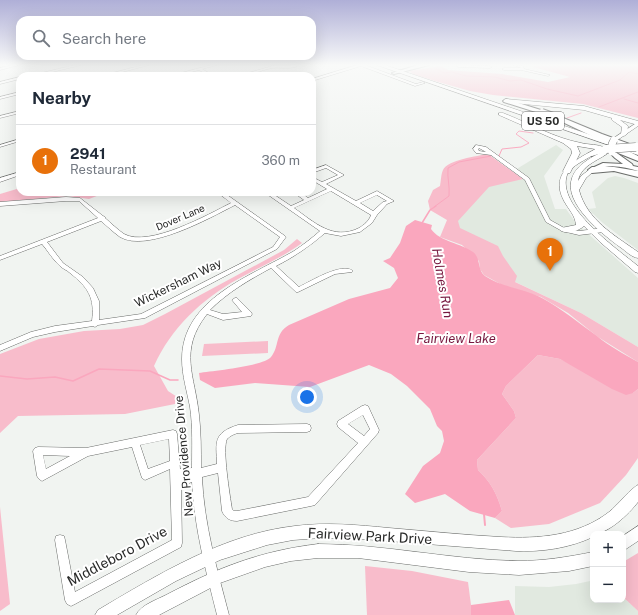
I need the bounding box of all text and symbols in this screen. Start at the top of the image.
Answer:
search box [16,16,316,60]
icon: search [30,27,52,49]
text: Search here [62,30,146,47]
text: Nearby [32,88,91,108]
road number: US 50 [522,112,564,130]
text: 2941 [70,145,106,162]
text: 1 [42,153,48,168]
text: 360 m [262,153,300,168]
text: Restaurant [70,162,136,177]
street label: Dover Lane [154,201,207,233]
pin: 1 [537,238,563,271]
water label: Holmes Run [429,247,456,319]
street label: Wickersham Way [132,256,224,310]
water label: Fairview Lake [416,331,496,346]
your location [297,387,317,407]
street label: New Providence Drive [172,395,196,517]
street label: Middleboro Drive [64,523,170,589]
street label: Fairview Park Drive [307,525,433,547]
map controls [590,531,626,603]
button: + [590,531,626,567]
button: − [590,567,626,603]

